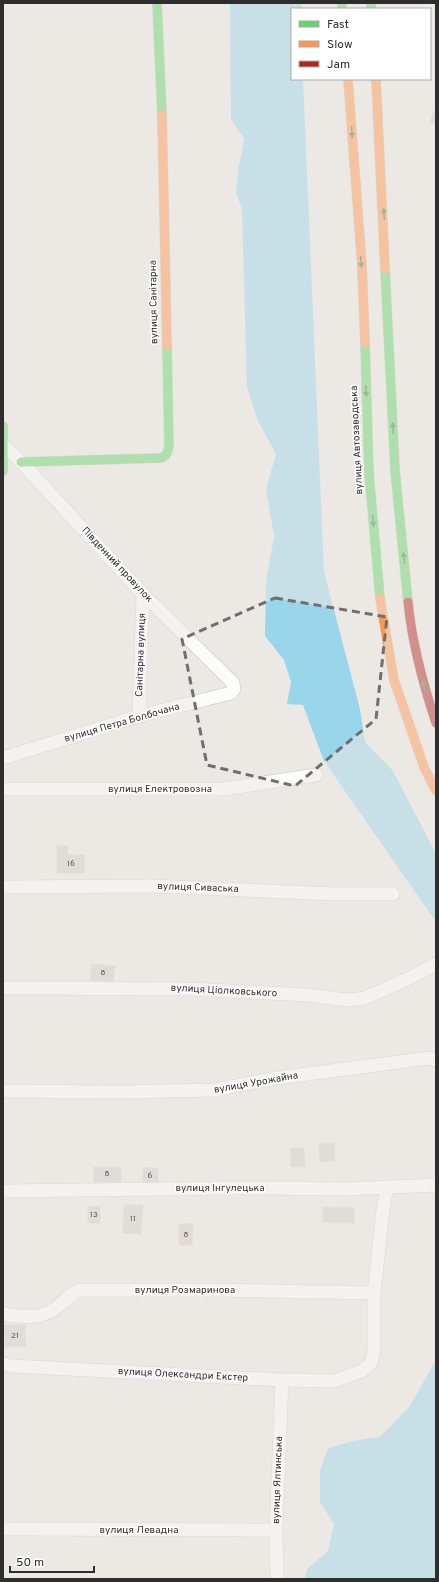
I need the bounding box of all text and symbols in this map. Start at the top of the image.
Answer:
legend [291,8,431,80]
text: Fast [327,17,349,33]
text: Slow [327,37,353,53]
text: Jam [327,57,350,73]
one-way arrow [348,126,355,138]
one-way arrow [380,208,387,220]
one-way arrow [358,255,365,268]
street label: вулиця Санітарна [147,260,161,344]
street label: вулиця Автозаводська [348,385,366,495]
one-way arrow [363,385,369,398]
one-way arrow [390,422,397,434]
one-way arrow [370,515,376,527]
street label: Південний провулок [79,524,156,606]
one-way arrow [401,552,407,564]
street label: Санітарна вулиця [133,613,149,697]
one-way arrow [420,680,426,692]
street label: вулиця Петра Болбочана [63,700,181,746]
street label: вулиця Електровозна [108,783,212,796]
house number: 16 [67,859,75,869]
street label: вулиця Сиваська [157,880,239,896]
house number: 8 [101,968,106,978]
street label: вулиця Ціолковського [170,982,278,1000]
street label: вулиця Урожайна [213,1069,299,1097]
house number: 8 [105,1169,110,1179]
house number: 6 [148,1171,153,1181]
street label: вулиця Інгулецька [175,1182,265,1195]
house number: 13 [90,1210,98,1220]
house number: 11 [130,1214,136,1224]
house number: 8 [184,1230,189,1240]
street label: вулиця Розмаринова [135,1284,235,1297]
house number: 21 [11,1331,19,1341]
street label: вулиця Олександри Екстер [118,1365,249,1385]
street label: вулиця Ялтинська [270,1436,286,1524]
street label: вулиця Левадна [100,1524,178,1537]
scale bar [10,1548,94,1574]
text: 50 m [16,1555,44,1571]

